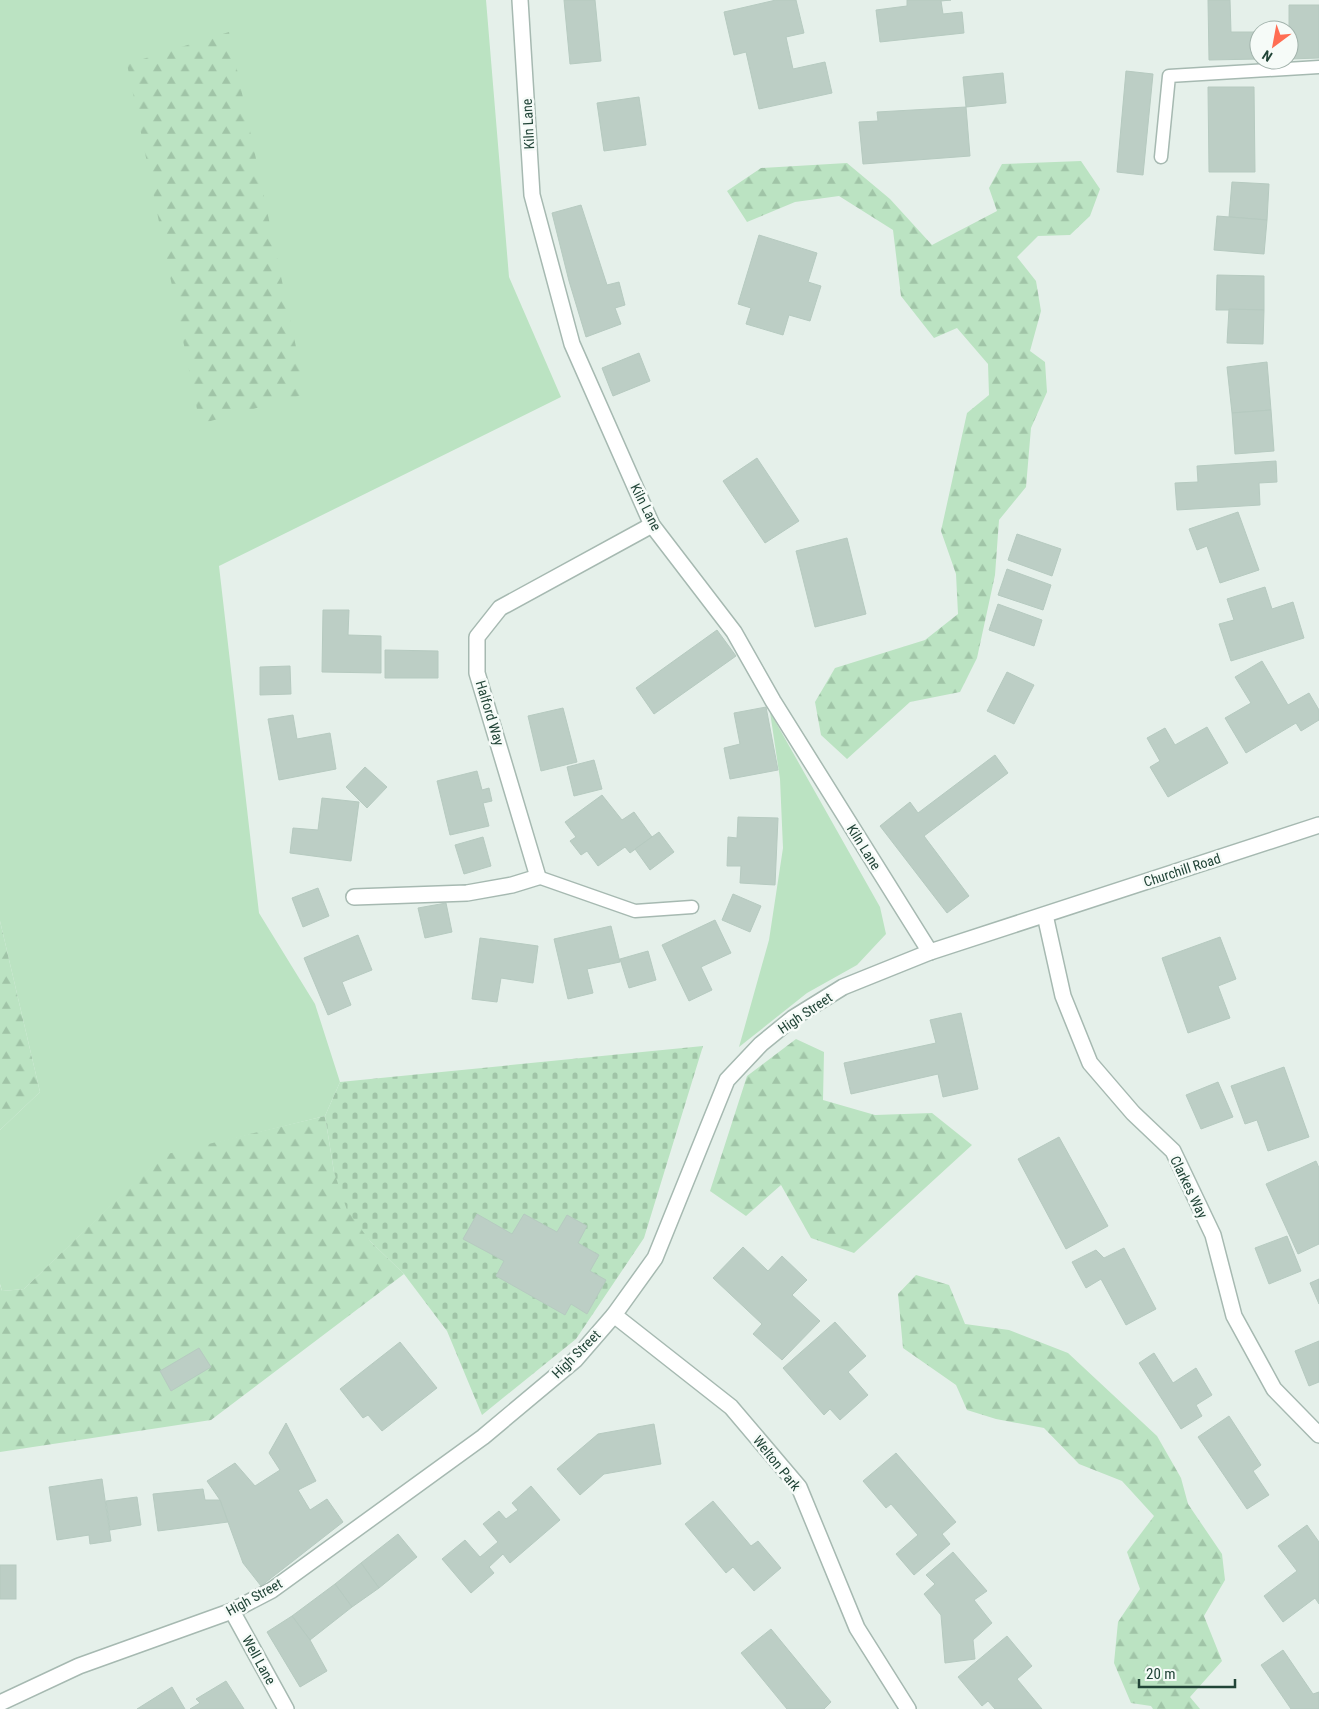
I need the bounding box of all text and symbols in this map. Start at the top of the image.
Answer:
north arrow [1249,20,1299,70]
text: N [1259,47,1275,65]
street label: Kiln Lane [519,98,537,150]
street label: Kiln Lane [627,481,665,534]
street label: Halford Way [473,679,508,748]
street label: Kiln Lane [844,821,884,873]
street label: Churchill Road [1142,850,1222,890]
street label: High Street [775,989,835,1037]
street label: Clarkes Way [1167,1153,1211,1221]
street label: High Street [549,1327,603,1381]
street label: Welton Park [750,1432,804,1494]
street label: High Street [223,1575,285,1619]
street label: Well Lane [239,1633,279,1688]
scale bar [1139,1656,1235,1688]
text: 20 m [1146,1665,1176,1683]

